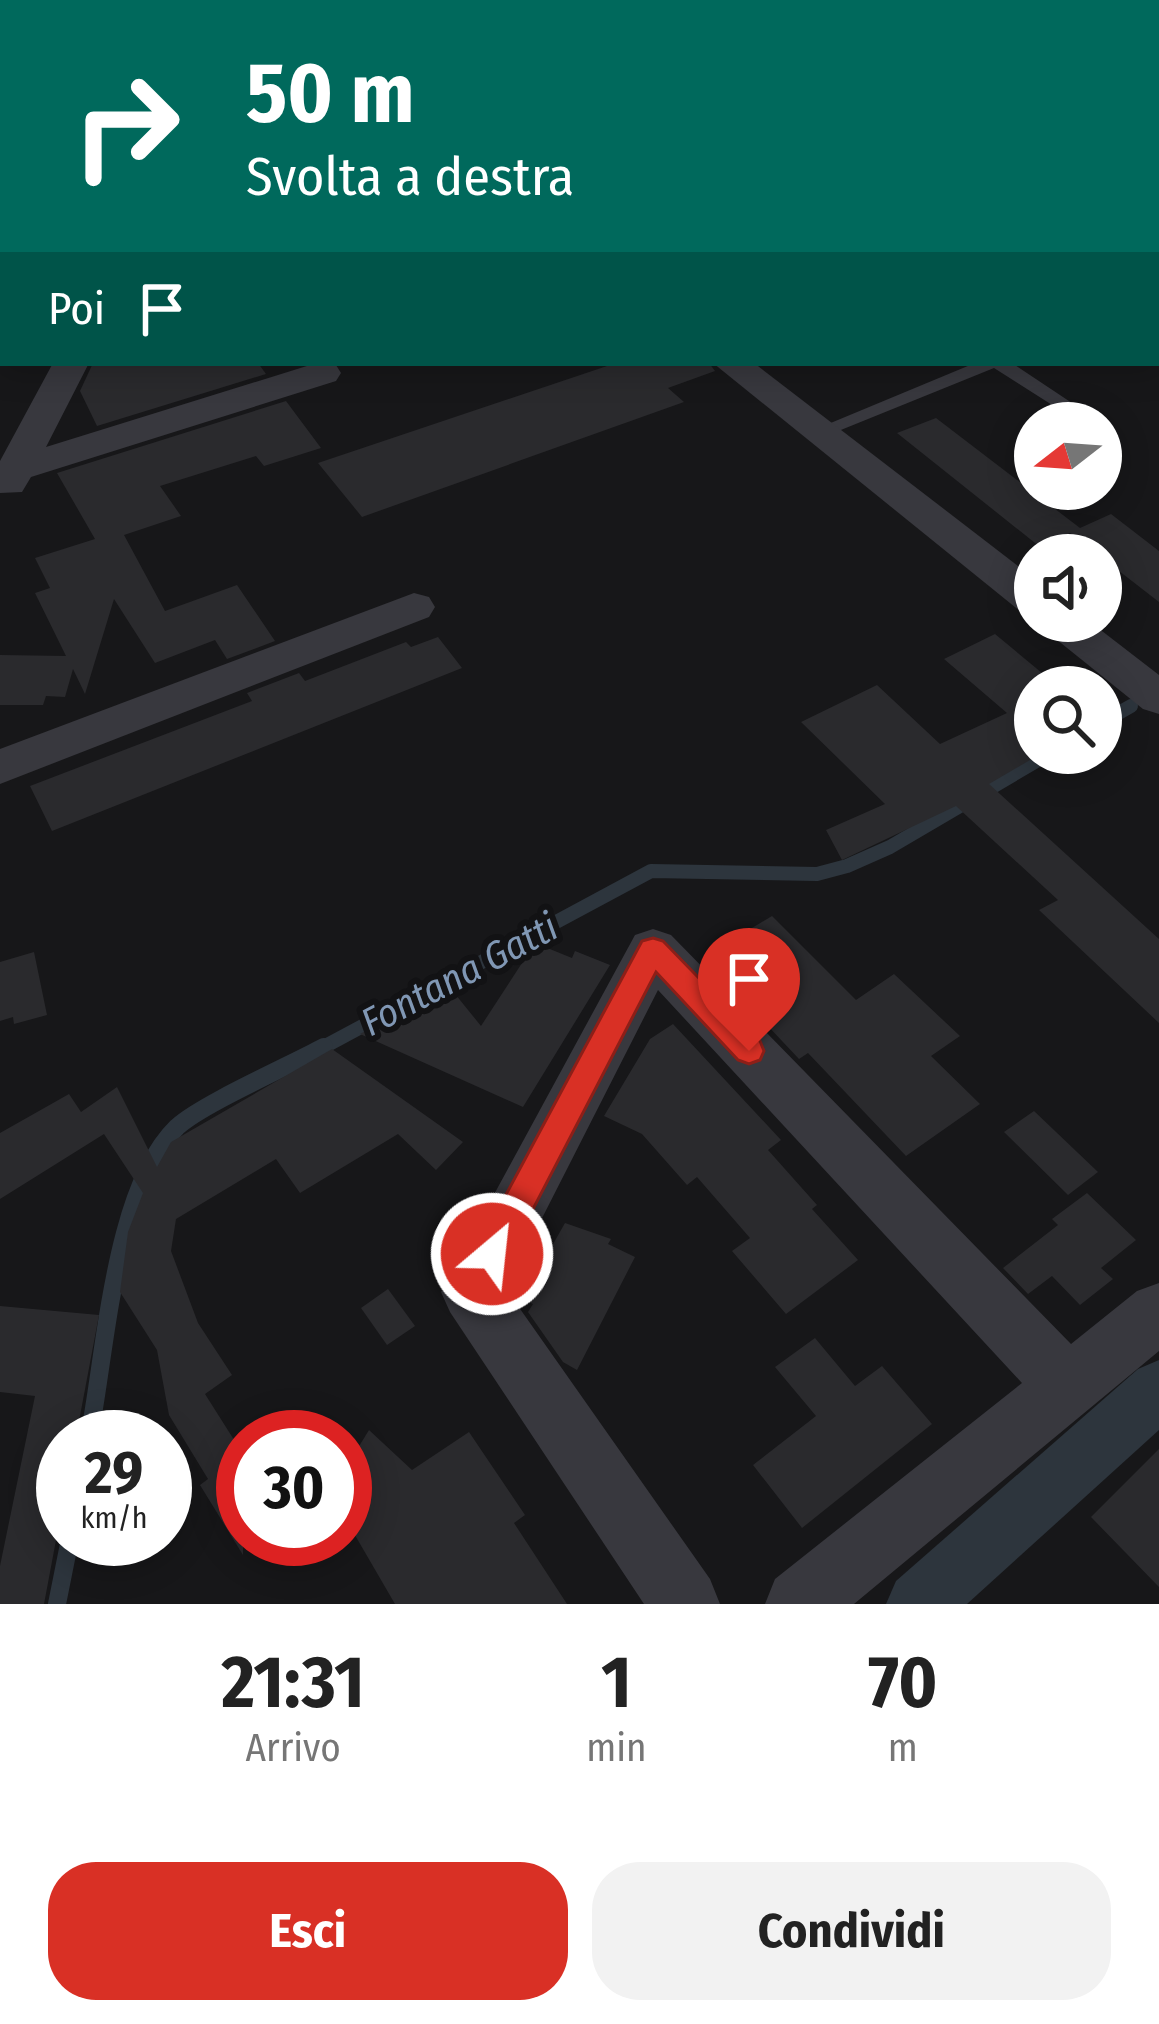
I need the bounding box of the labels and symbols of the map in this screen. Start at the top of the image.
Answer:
north arrow [1014,402,1122,510]
water label: Fontana Gatti [353,904,566,1046]
pin [698,928,800,1051]
position arrow [429,1191,555,1317]
speed limit sign: 30 [216,1410,372,1566]

